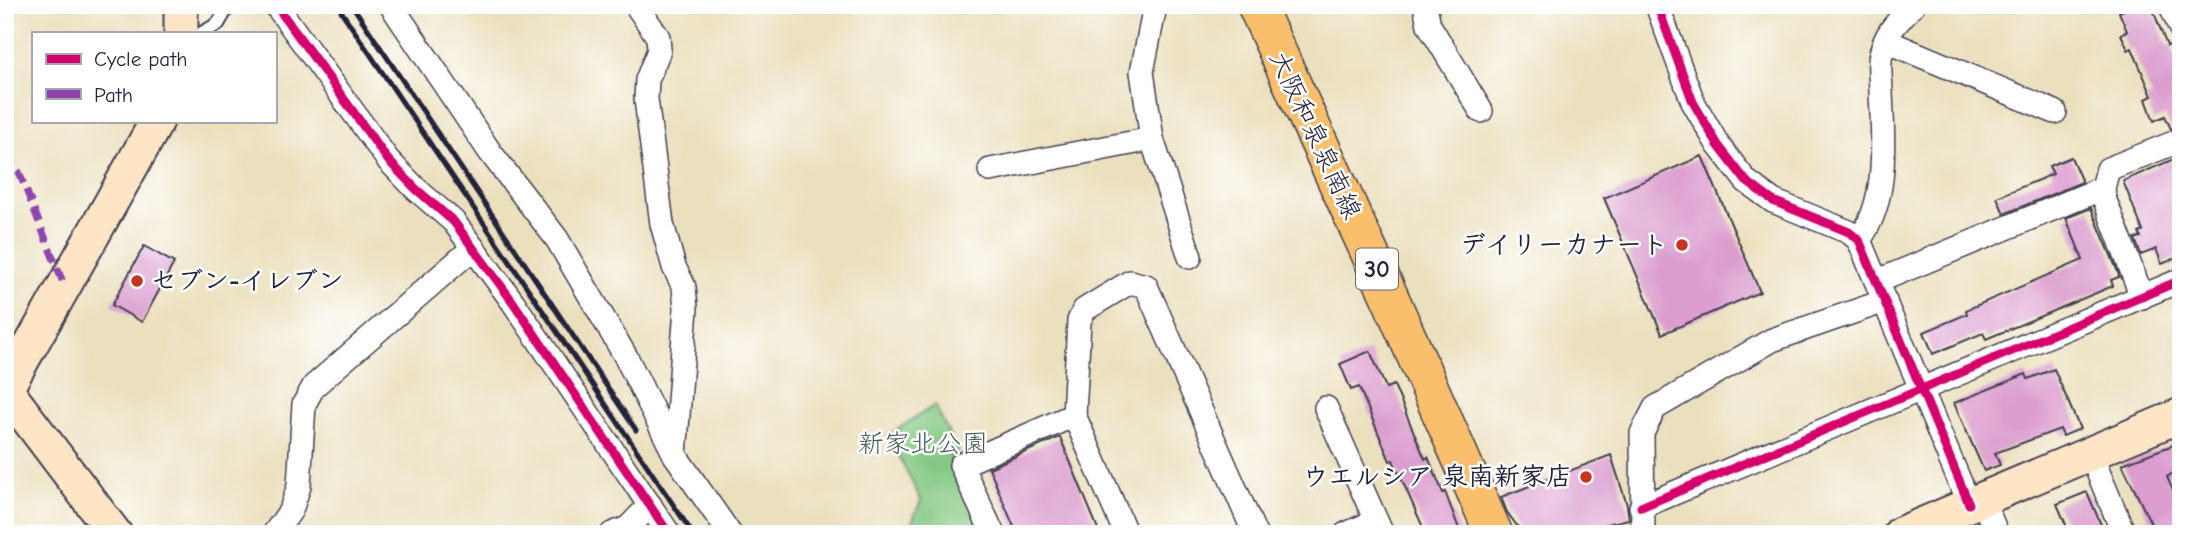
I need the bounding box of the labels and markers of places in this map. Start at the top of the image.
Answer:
place label: デイリーカナート [1460,230,1668,260]
marker: デイリーカナート [1674,237,1690,253]
place label: セブン-イレブン [151,266,344,296]
marker: セブン-イレブン [129,273,145,289]
place label: ウエルシア 泉南新家店 [1302,462,1572,492]
marker: ウエルシア 泉南新家店 [1578,469,1594,485]

